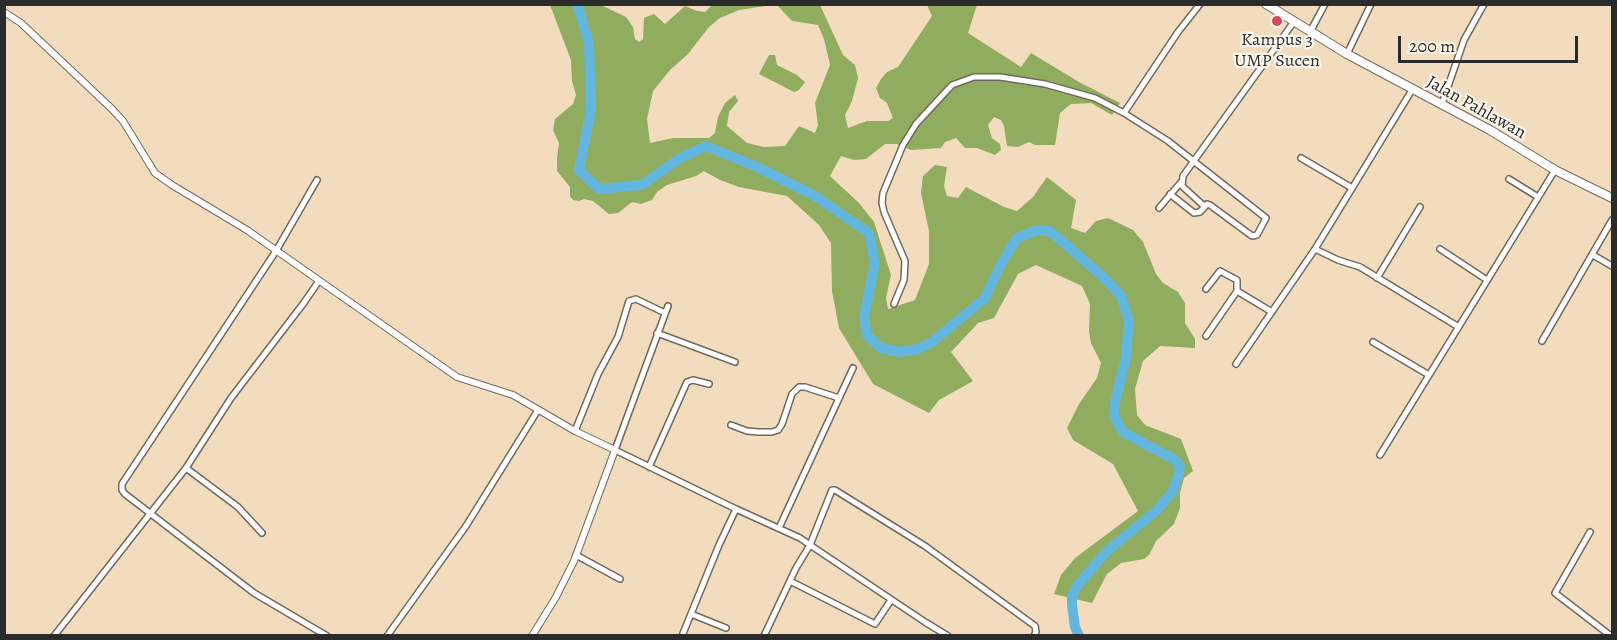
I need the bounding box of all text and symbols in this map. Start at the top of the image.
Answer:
marker: Kampus 3 UMP Sucen [1270,14,1284,28]
scale bar [1401,24,1581,62]
place label: Kampus 3 UMP Sucen [1234,30,1320,72]
text: 200 m [1409,34,1455,58]
street label: Jalan Pahlawan [1422,72,1530,144]

